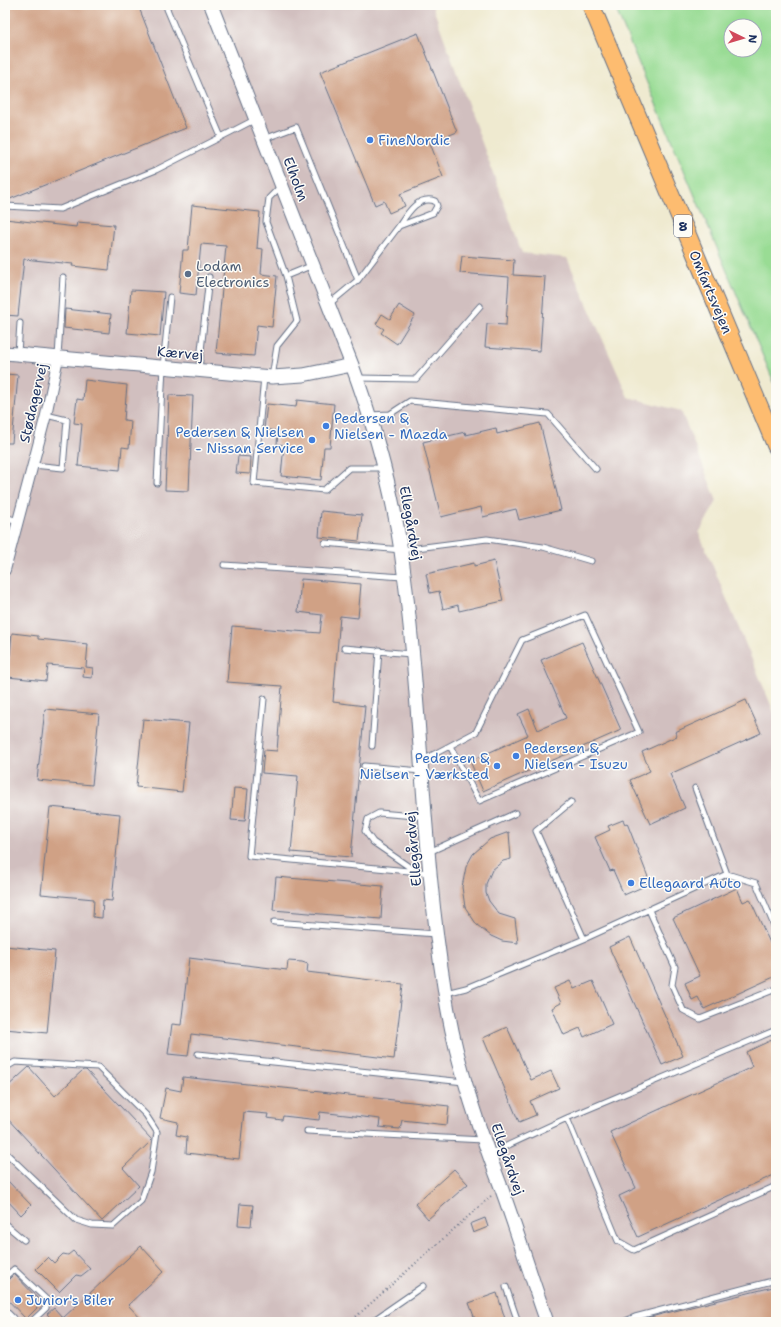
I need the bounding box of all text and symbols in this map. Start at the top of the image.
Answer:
north arrow [723,18,763,58]
text: N [745,34,760,44]
place label: FineNordic [378,131,450,149]
marker: FineNordic [365,135,375,145]
street label: Elholm [279,154,313,204]
road number: 8 [674,215,692,237]
street label: Omfartsvejen [685,248,737,337]
place label: Lodam Electronics [196,257,269,291]
marker: Lodam Electronics [183,269,193,279]
street label: Kærvej [156,342,204,364]
street label: Stødagervej [15,361,51,445]
place label: Pedersen & Nielsen - Mazda [334,409,448,443]
marker: Pedersen & Nielsen - Mazda [321,421,331,431]
place label: Pedersen & Nielsen - Nissan Service [175,423,304,457]
marker: Pedersen & Nielsen - Nissan Service [307,435,317,445]
street label: Ellegårdvej [396,484,426,562]
place label: Pedersen & Nielsen - Isuzu [524,739,628,773]
place label: Pedersen & Nielsen - Værksted [359,749,489,783]
marker: Pedersen & Nielsen - Isuzu [511,751,521,761]
marker: Pedersen & Nielsen - Værksted [492,761,502,771]
street label: Ellegårdvej [401,811,425,887]
place label: Ellegaard Auto [639,874,741,892]
marker: Ellegaard Auto [626,878,636,888]
street label: Ellegårdvej [487,1121,529,1197]
place label: Junior's Biler [26,1291,114,1309]
marker: Junior's Biler [13,1295,23,1305]

